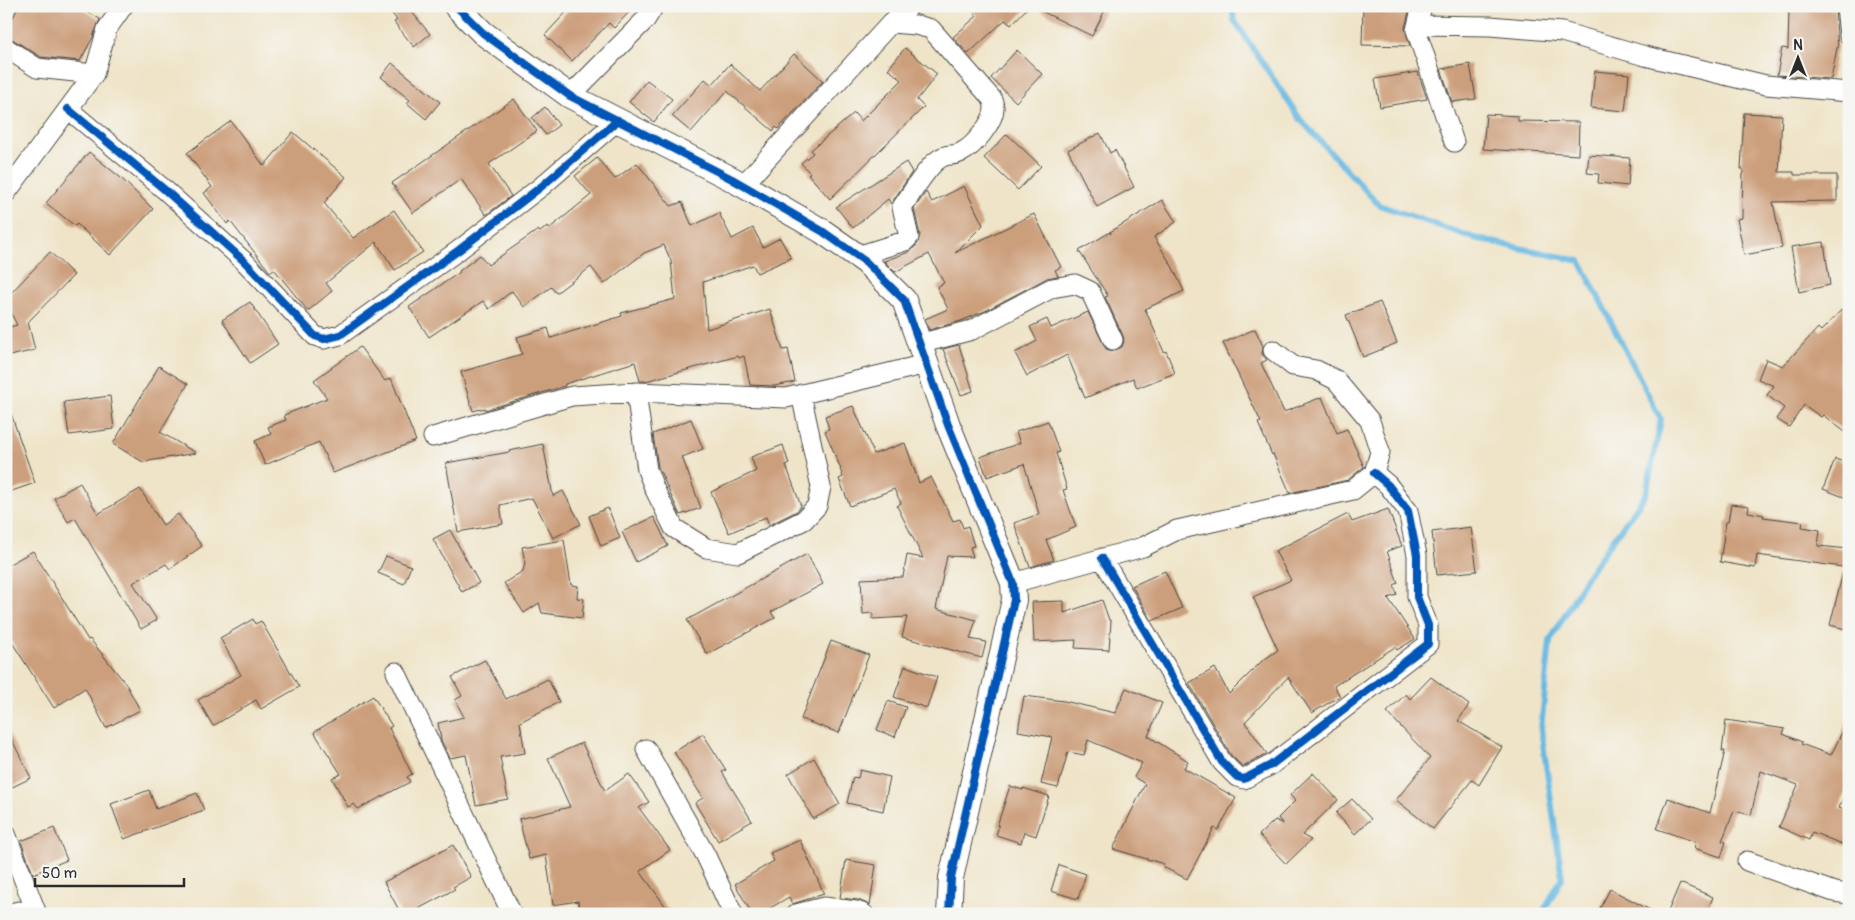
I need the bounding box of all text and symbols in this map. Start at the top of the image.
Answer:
north arrow [1772,32,1822,82]
text: N [1793,37,1803,54]
scale bar [35,855,184,887]
text: 50 m [42,864,77,883]

